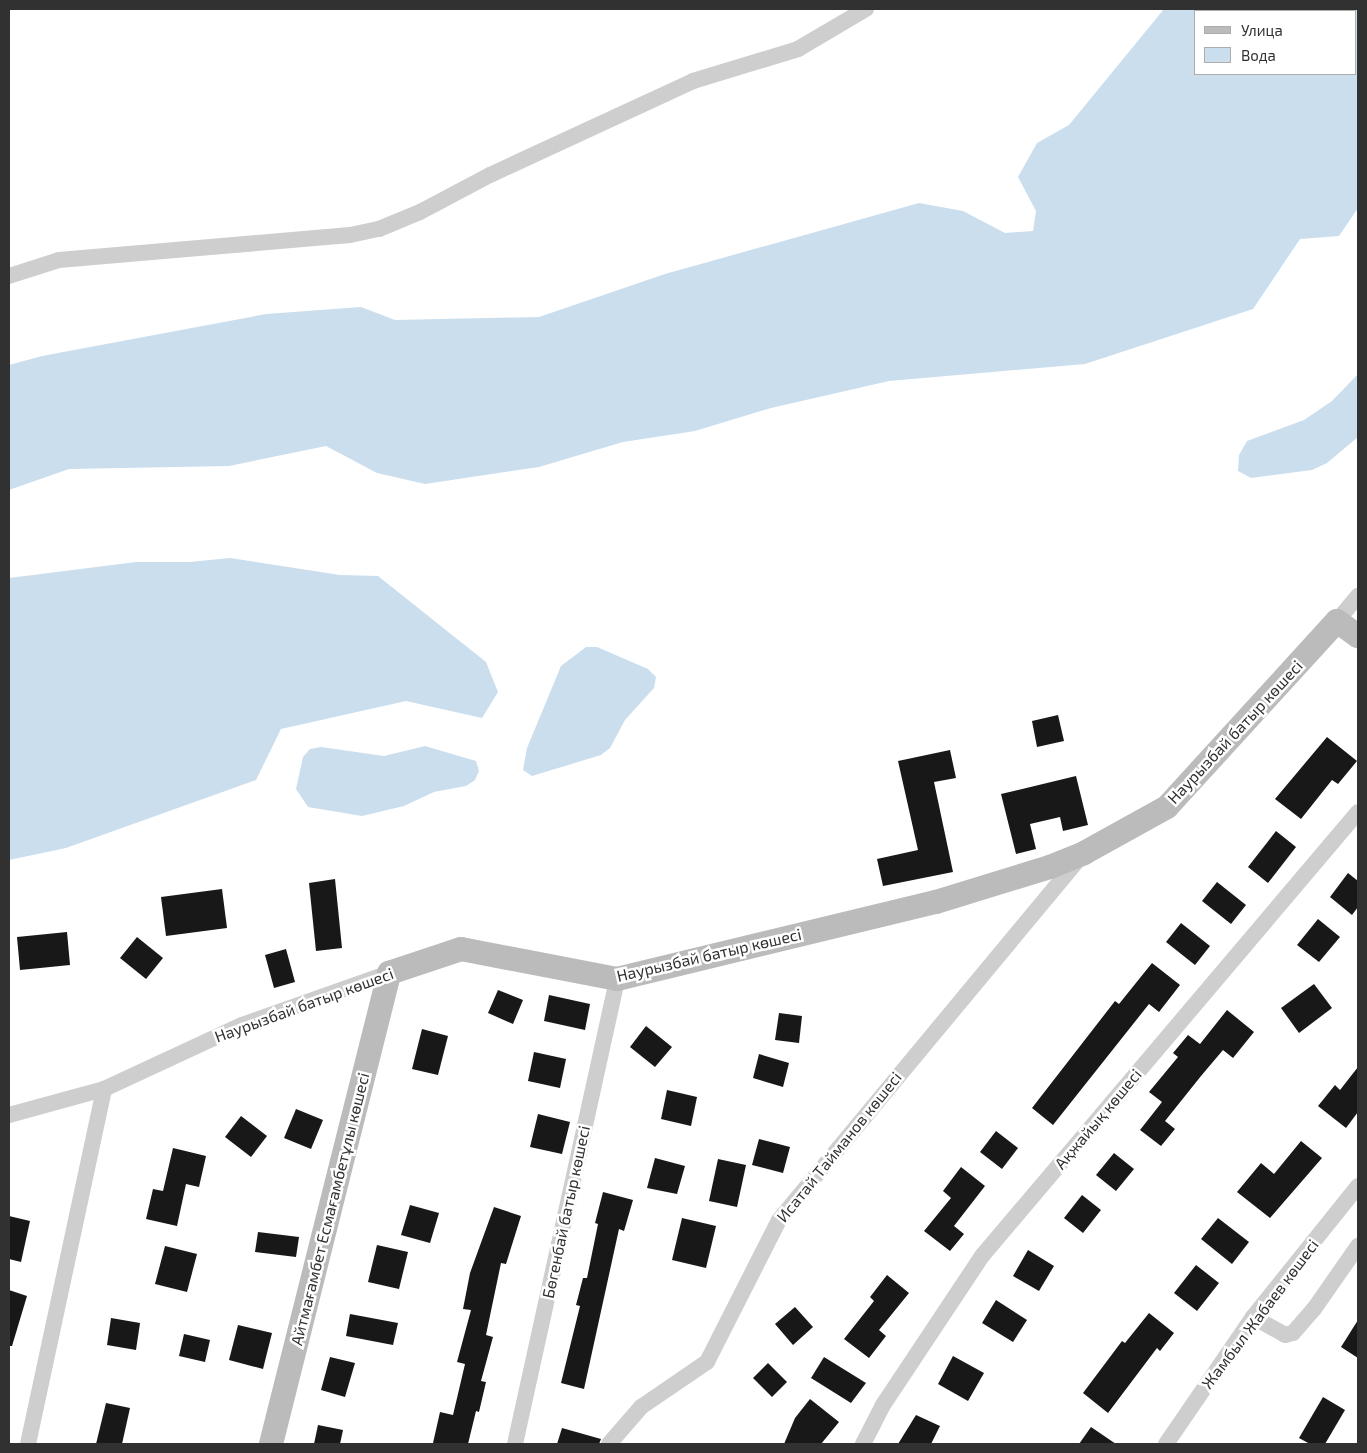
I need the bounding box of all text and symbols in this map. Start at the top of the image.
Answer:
legend [1194,10,1357,75]
text: Улица [1241,21,1283,39]
text: Вода [1241,46,1276,64]
street label: Наурызбай батыр көшесі [1163,656,1307,808]
street label: Наурызбай батыр көшесі [615,924,803,986]
street label: Наурызбай батыр көшесі [212,964,396,1046]
street label: Ақжайық көшесі [1051,1065,1145,1173]
street label: Исатай Тайманов көшесі [773,1068,905,1226]
street label: Айтмағамбет Есмағамбетұлы көшесі [287,1071,373,1347]
street label: Бөгенбай батыр көшесі [538,1124,594,1300]
street label: Жамбыл Жабаев көшесі [1198,1236,1322,1392]

